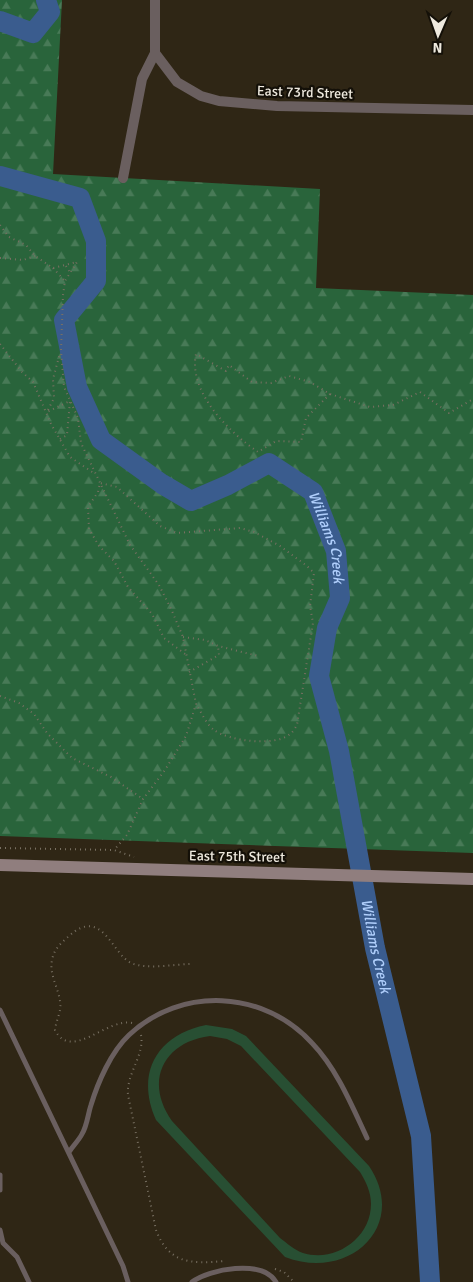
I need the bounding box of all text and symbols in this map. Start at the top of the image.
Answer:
north arrow [413,10,463,60]
text: N [432,39,443,56]
street label: East 73rd Street [257,82,353,103]
water label: Williams Creek [305,489,348,586]
street label: East 75th Street [189,847,285,866]
water label: Williams Creek [357,897,395,996]

